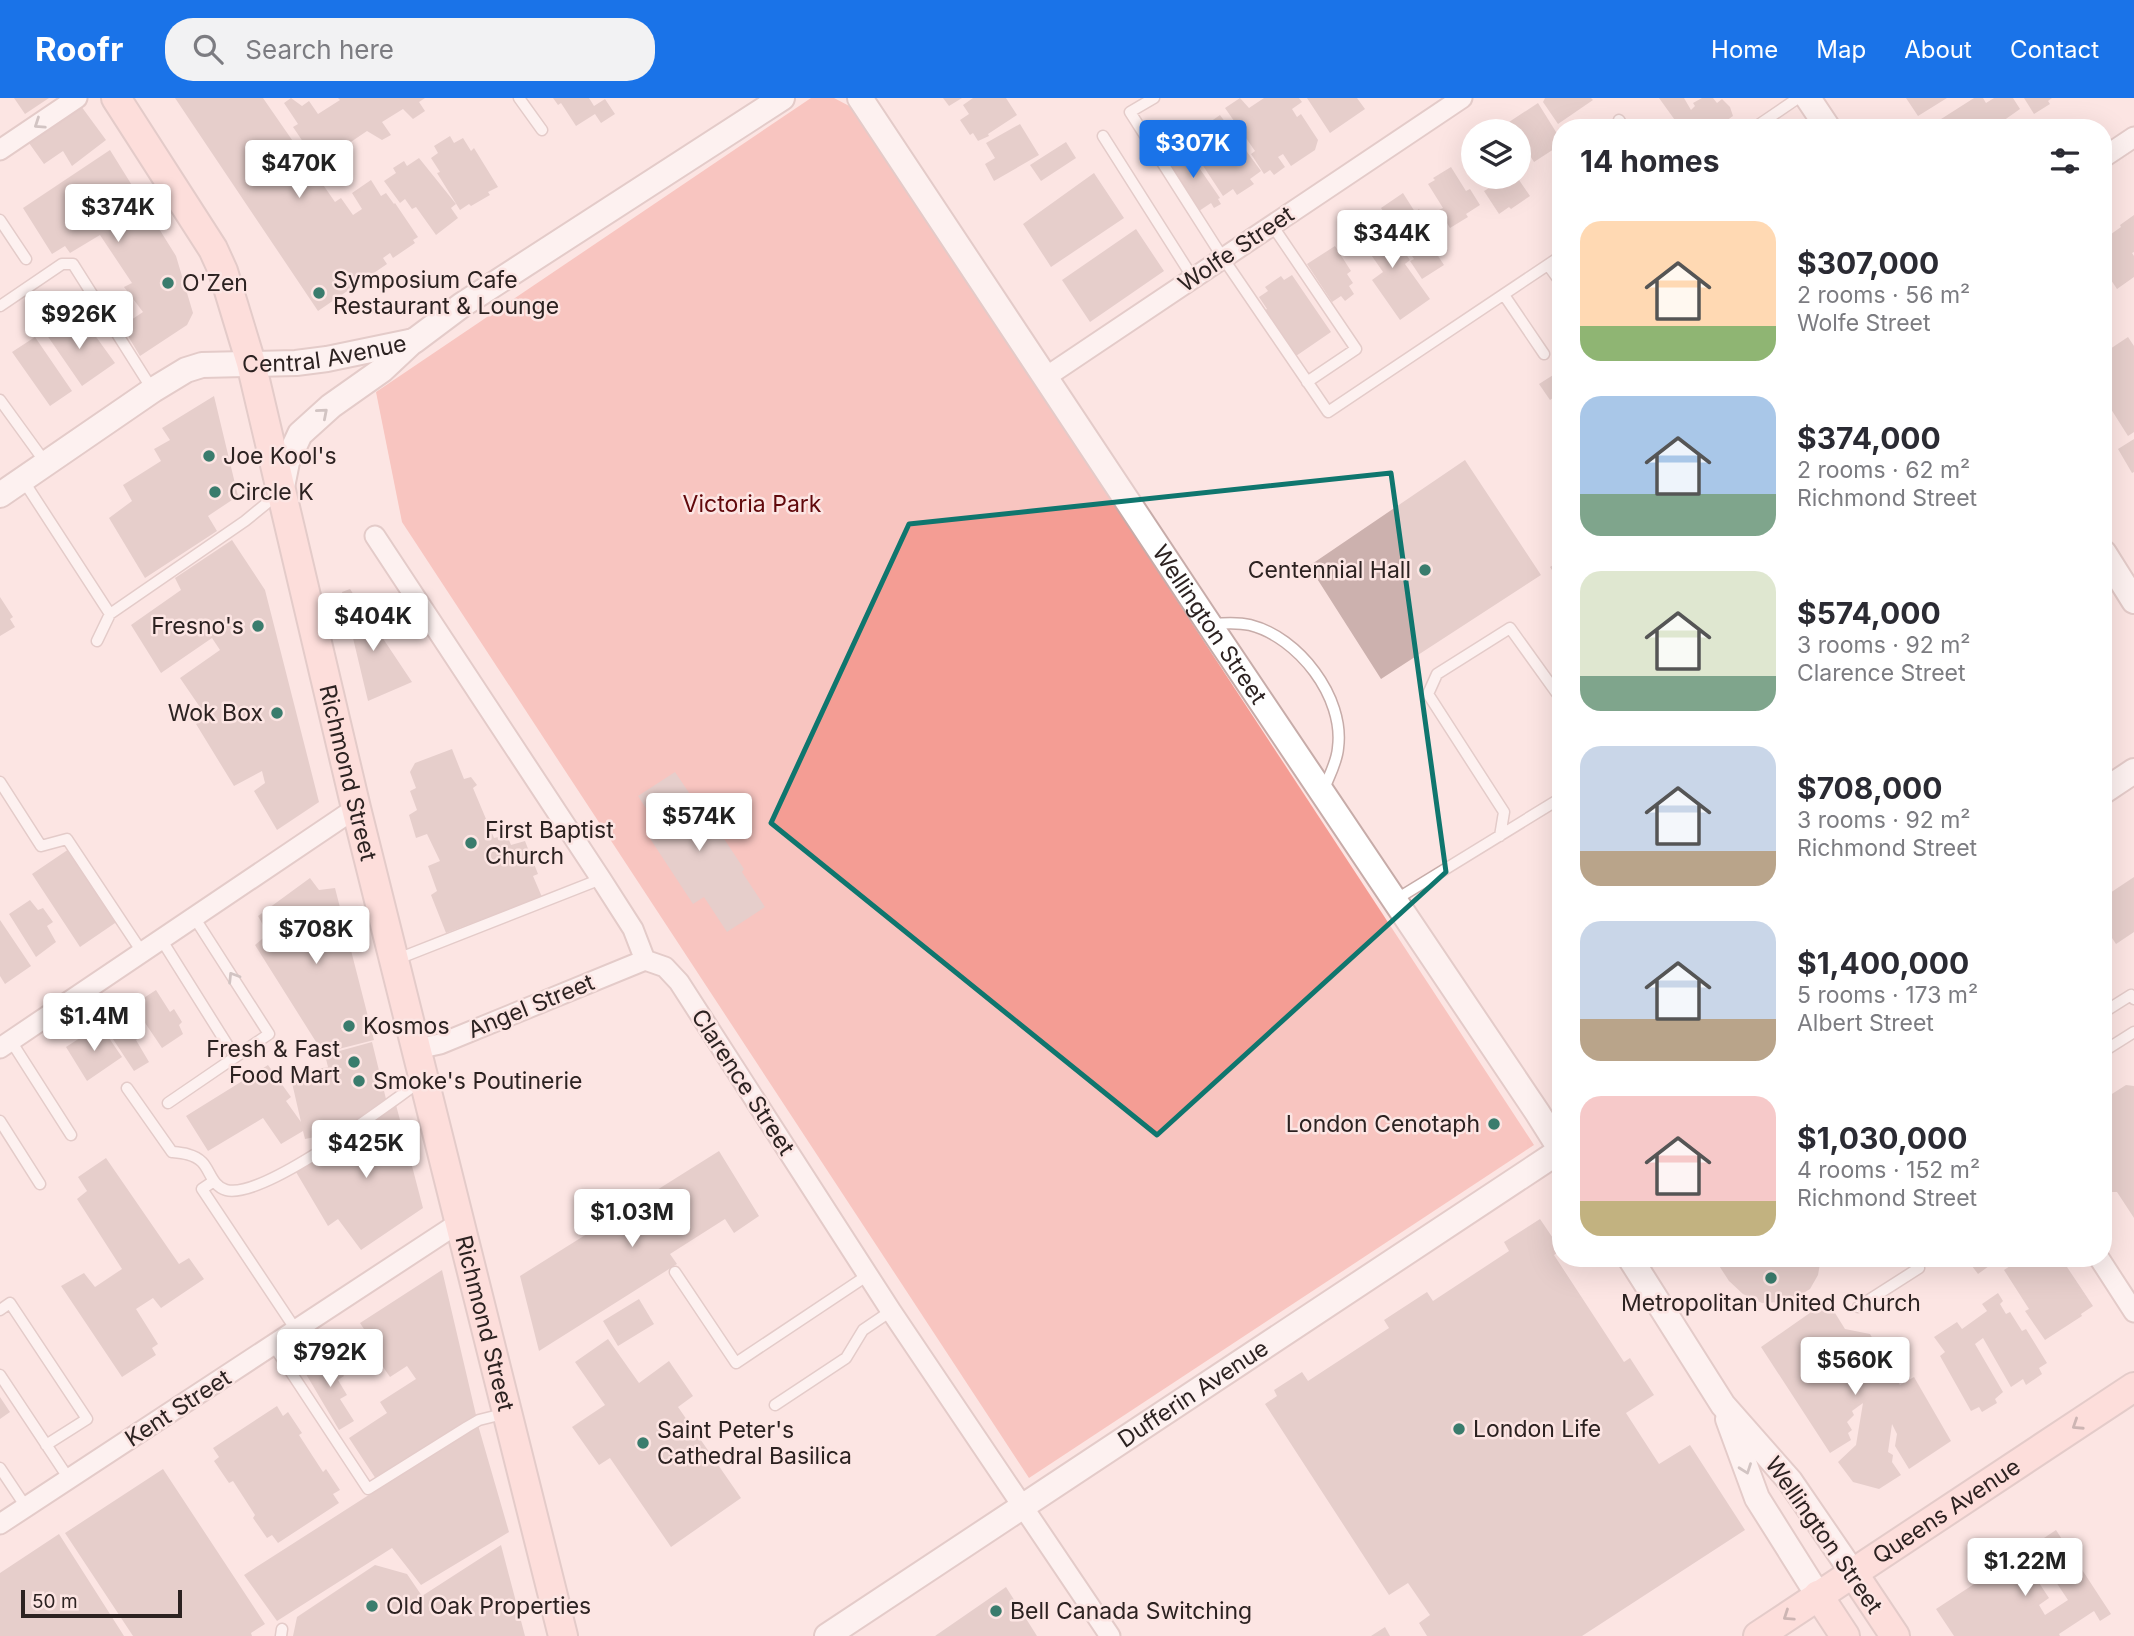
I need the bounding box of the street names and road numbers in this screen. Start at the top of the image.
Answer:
street label: Wolfe Street [1173,200,1300,298]
street label: Central Avenue [242,329,409,378]
street label: Wellington Street [1146,540,1273,710]
street label: Richmond Street [313,682,383,864]
street label: Angel Street [464,968,599,1044]
street label: Clarence Street [685,1004,801,1161]
street label: Richmond Street [449,1232,520,1414]
street label: Dufferin Avenue [1113,1334,1274,1454]
street label: Kent Street [120,1363,237,1453]
street label: Wellington Street [1759,1451,1889,1619]
street label: Queens Avenue [1867,1452,2025,1570]

